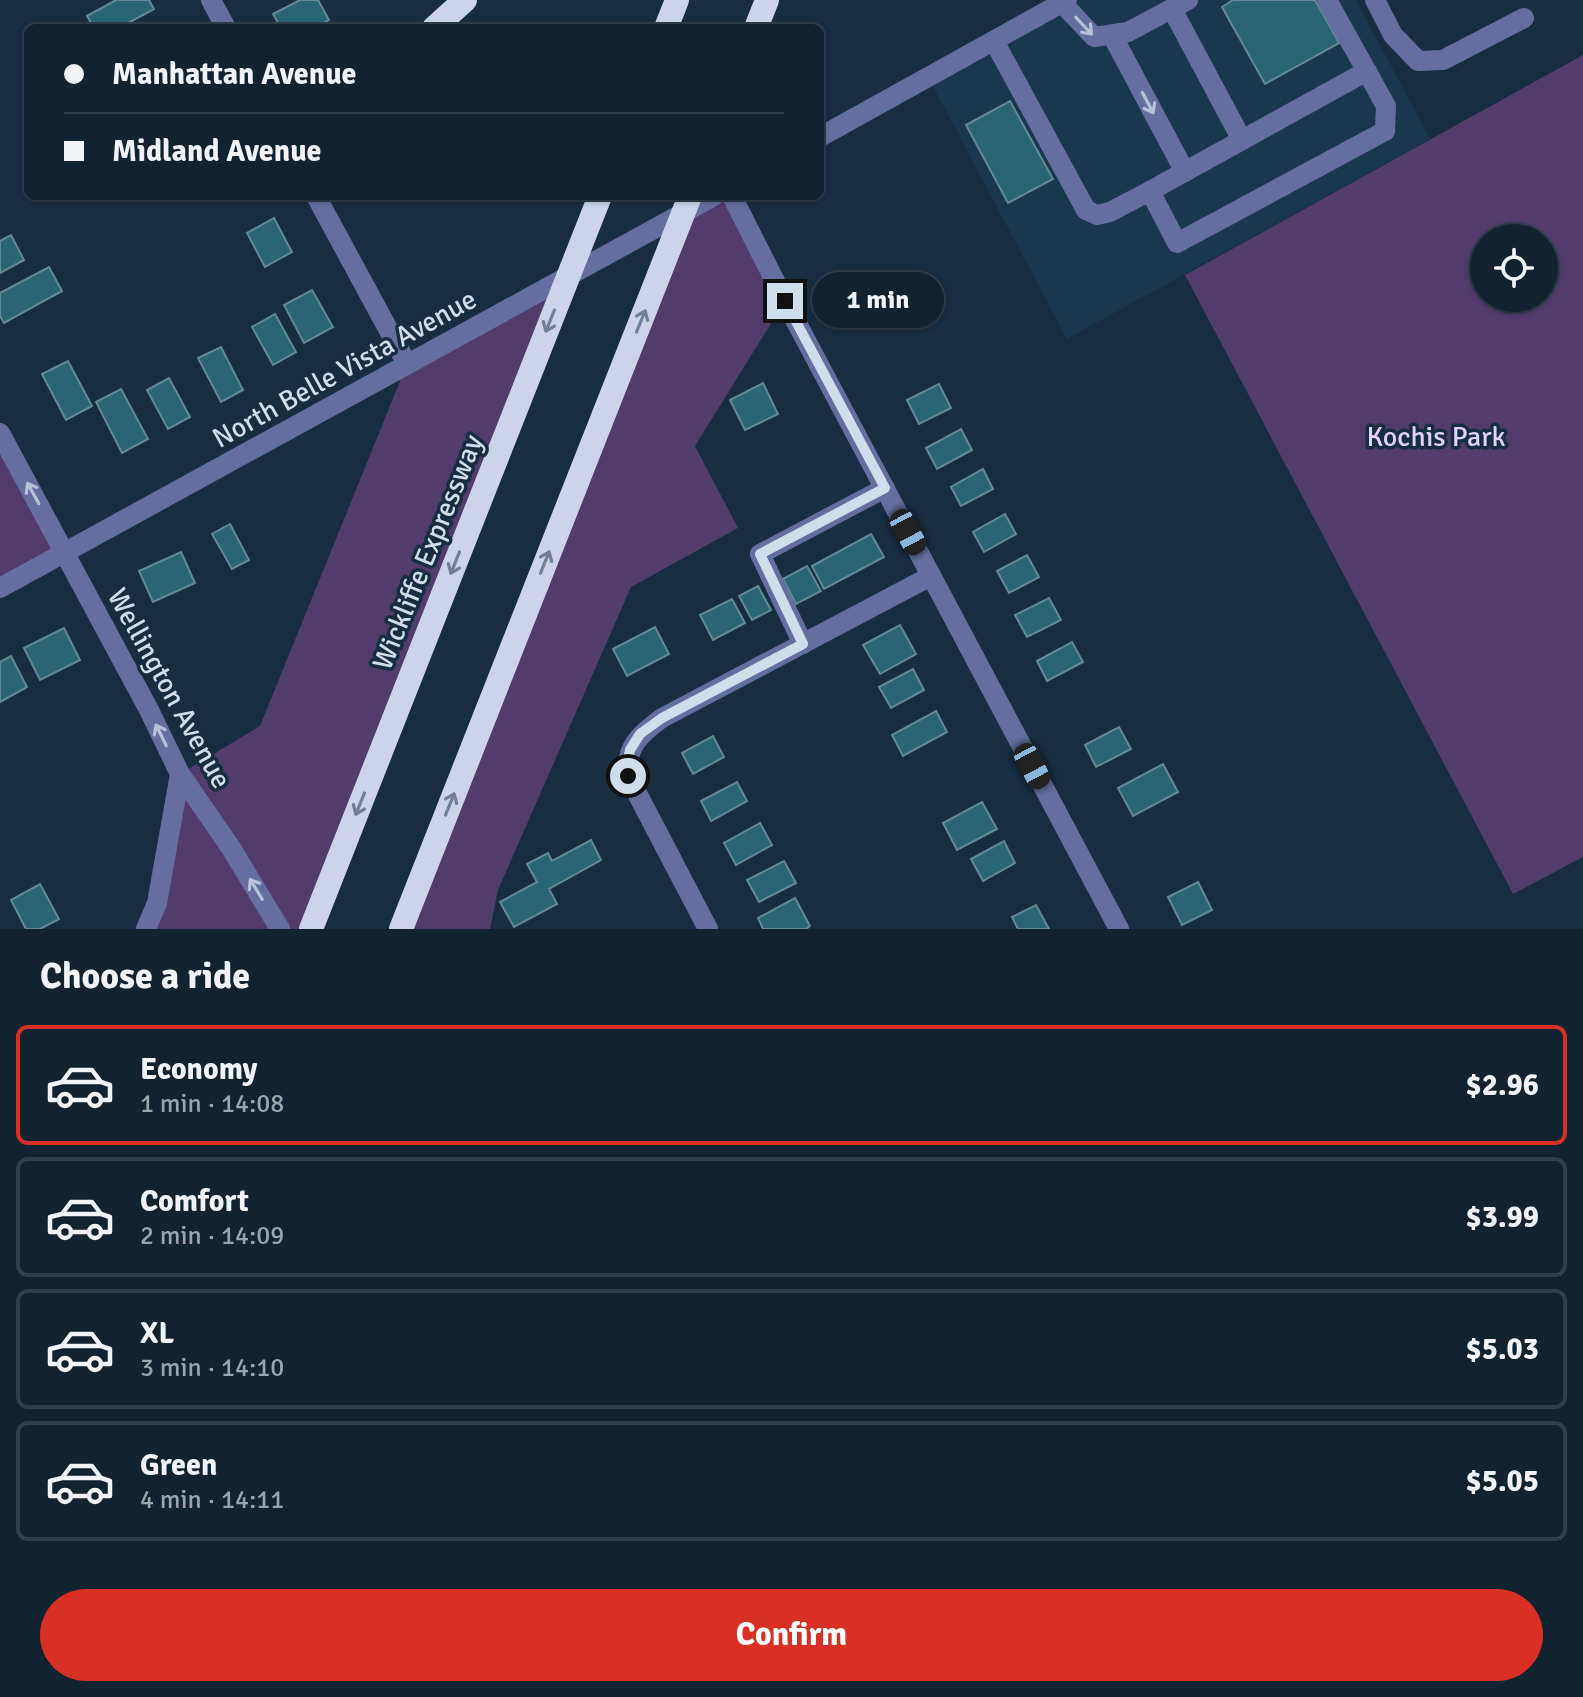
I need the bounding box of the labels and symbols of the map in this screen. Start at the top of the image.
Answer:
one-way arrow [1075,16,1093,36]
one-way arrow [1141,91,1157,114]
callout: 1 min [813,273,945,329]
street label: North Belle Vista Avenue [207,282,482,456]
route end [767,283,803,319]
one-way arrow [542,308,557,333]
one-way arrow [635,309,649,333]
park label: Kochis Park [1366,420,1506,454]
street label: Wickliffe Expressway [365,430,491,675]
one-way arrow [24,481,40,505]
car [886,505,930,559]
one-way arrow [447,550,461,575]
one-way arrow [539,550,554,575]
street label: Wellington Avenue [100,583,238,794]
one-way arrow [153,723,168,747]
car [1010,739,1054,793]
route start [610,758,646,794]
one-way arrow [352,791,366,816]
one-way arrow [444,792,458,817]
one-way arrow [247,878,263,901]

